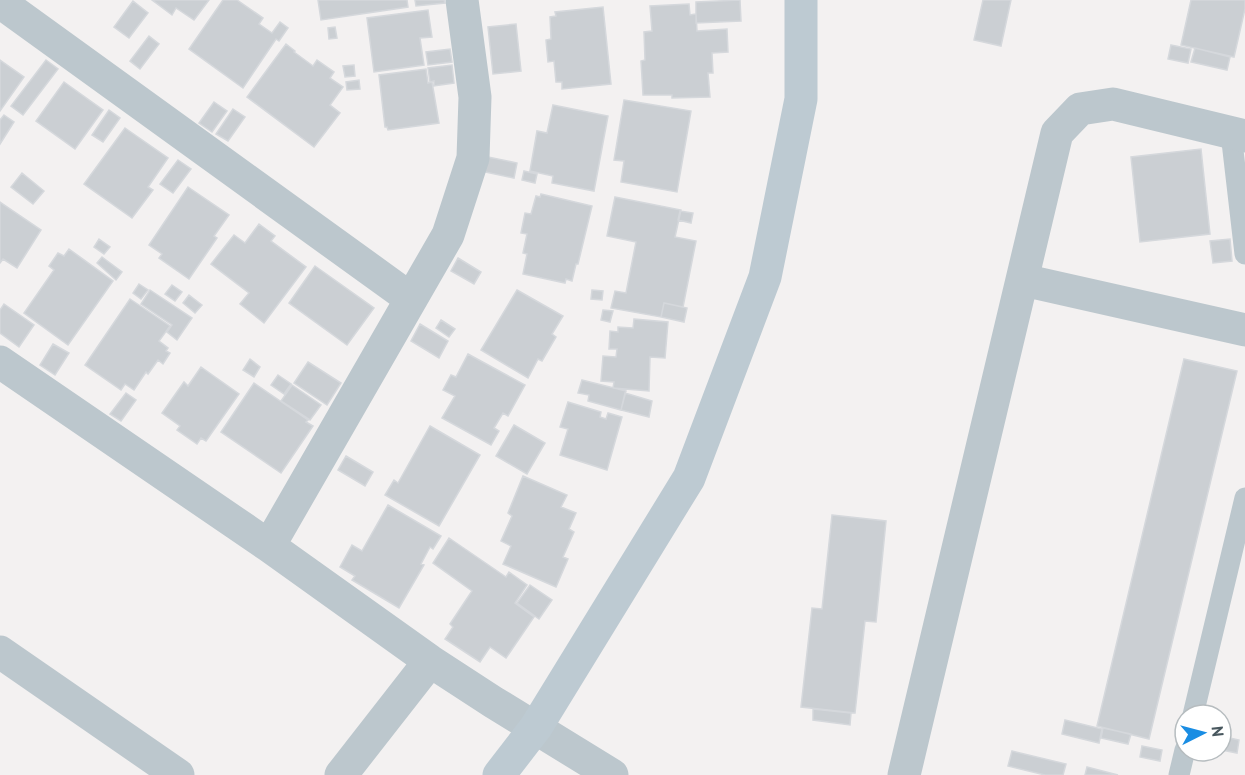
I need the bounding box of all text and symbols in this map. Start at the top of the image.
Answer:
north arrow [1173,703,1233,763]
text: N [1207,725,1228,738]

